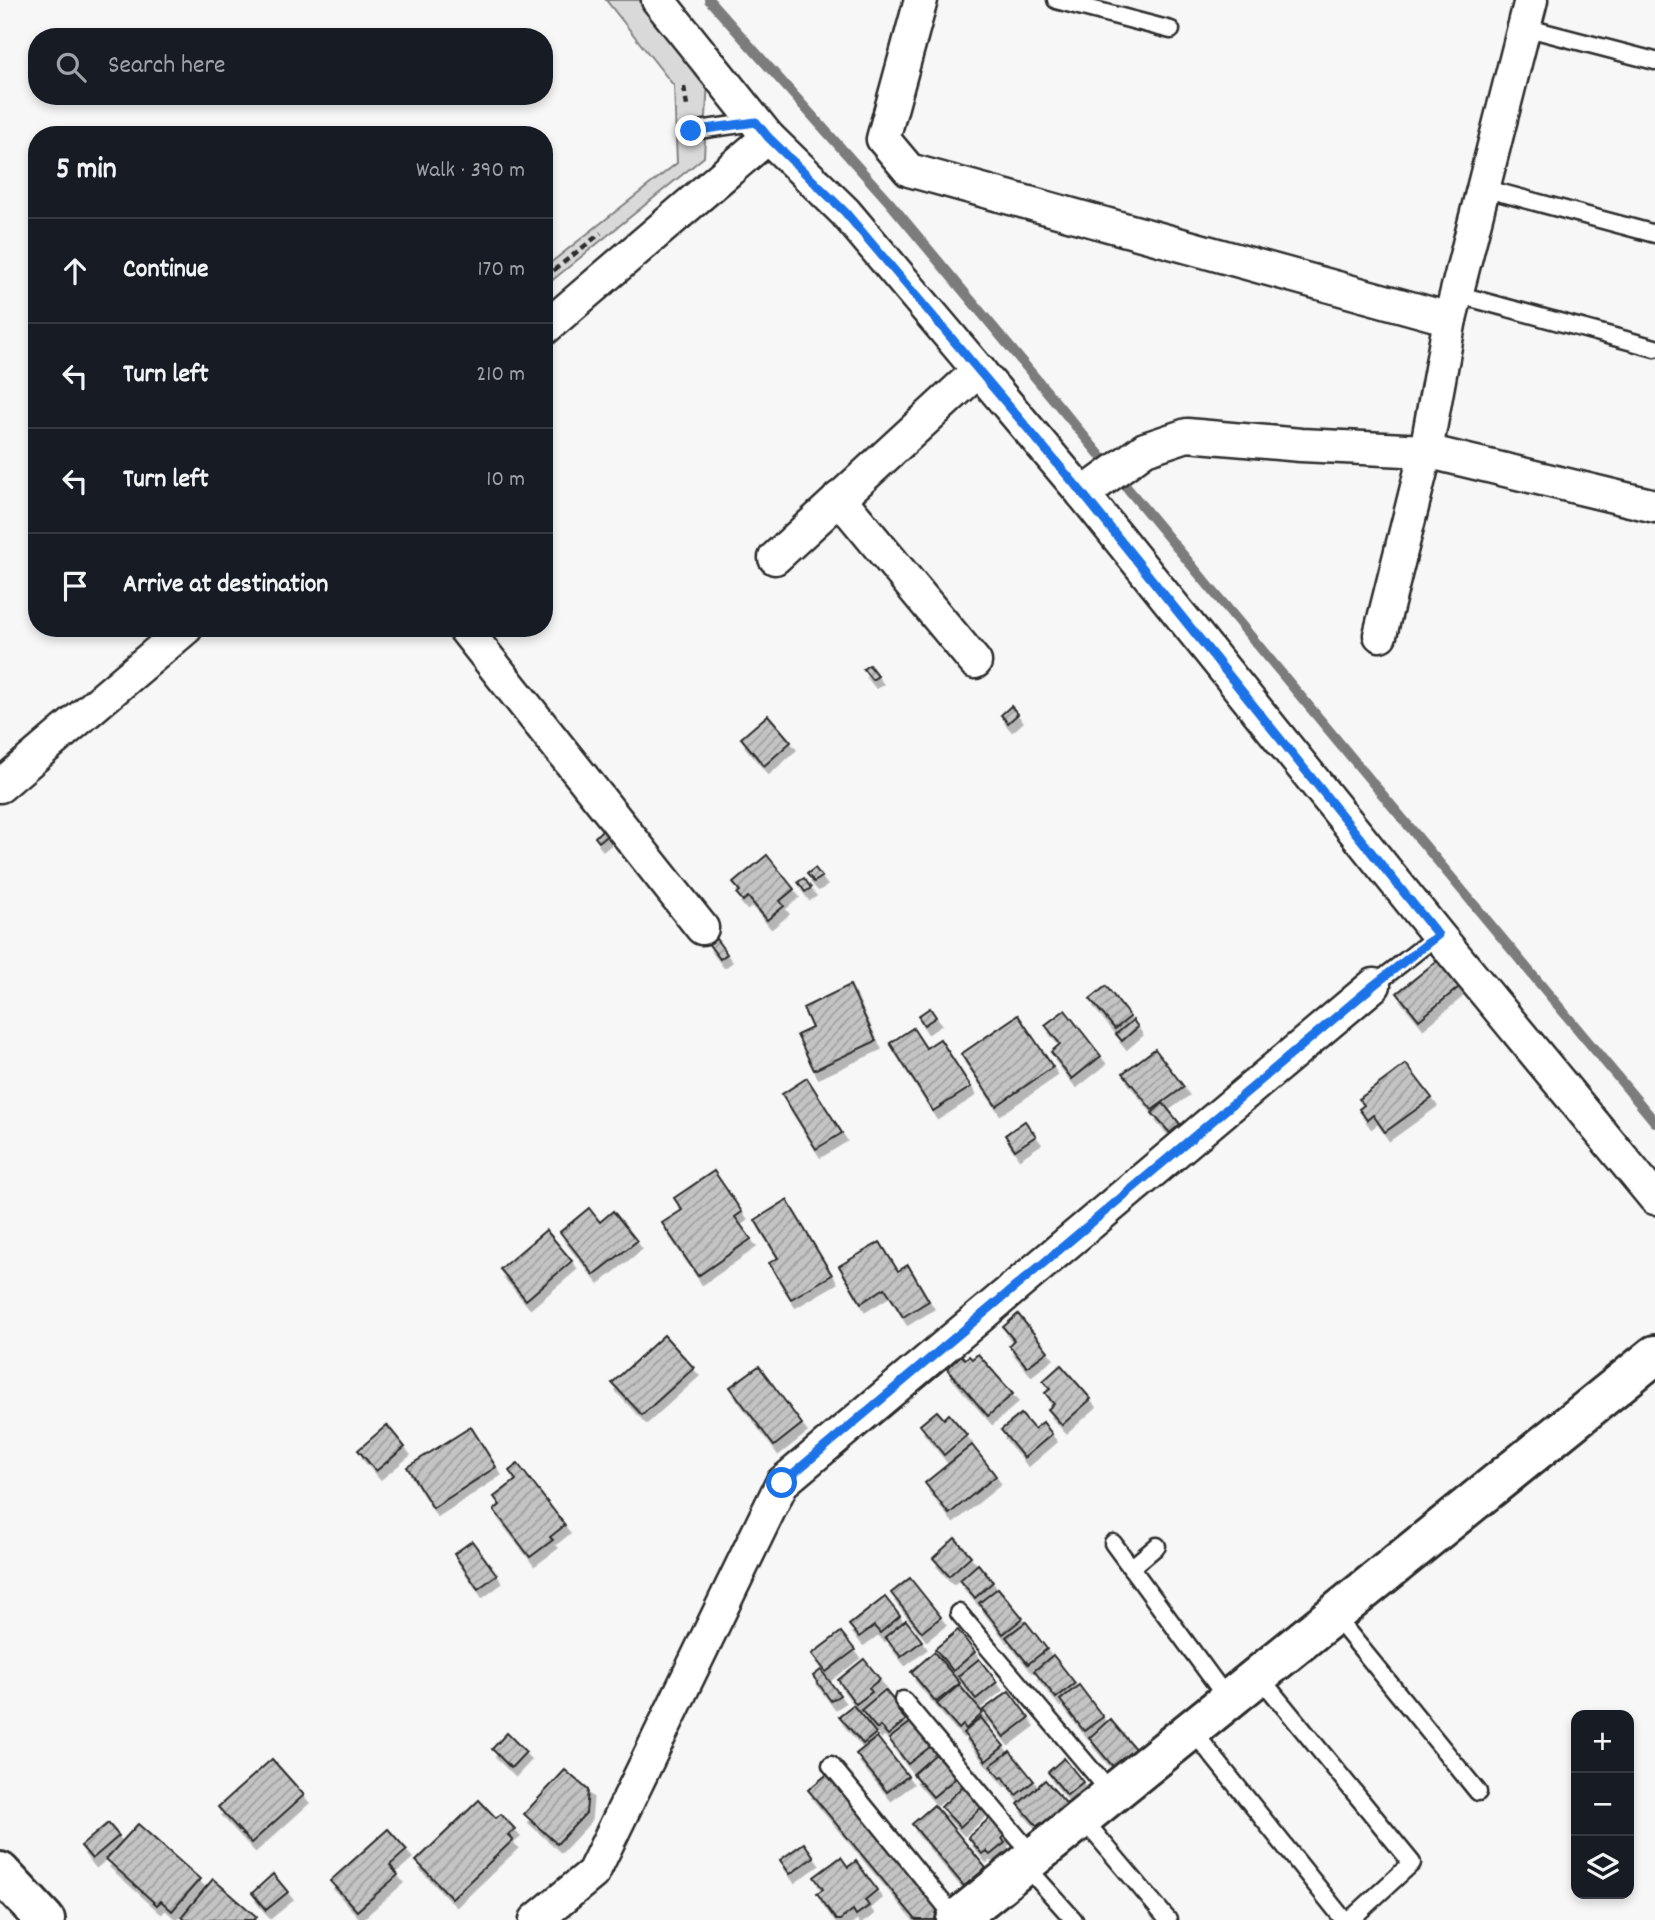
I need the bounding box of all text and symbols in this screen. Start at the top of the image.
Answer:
search box [28,28,553,105]
icon: search [52,48,90,86]
text: Search here [108,48,226,85]
route end [675,115,706,146]
text: 5 min [56,150,117,193]
text: Walk · 390 m [416,155,525,188]
icon: ahead [56,252,94,290]
text: Continue [123,252,208,289]
text: 170 m [478,254,525,287]
icon: left [56,357,94,395]
text: Turn left [123,357,209,394]
text: 210 m [476,359,525,392]
icon: left [56,462,94,500]
text: Turn left [123,462,209,499]
text: 10 m [486,464,525,497]
icon: arrive [56,567,94,605]
text: Arrive at destination [123,567,328,604]
route start [766,1467,797,1498]
map controls [1571,1710,1634,1899]
button: + [1571,1710,1634,1773]
button: − [1571,1773,1634,1836]
button: layers [1571,1836,1634,1899]

